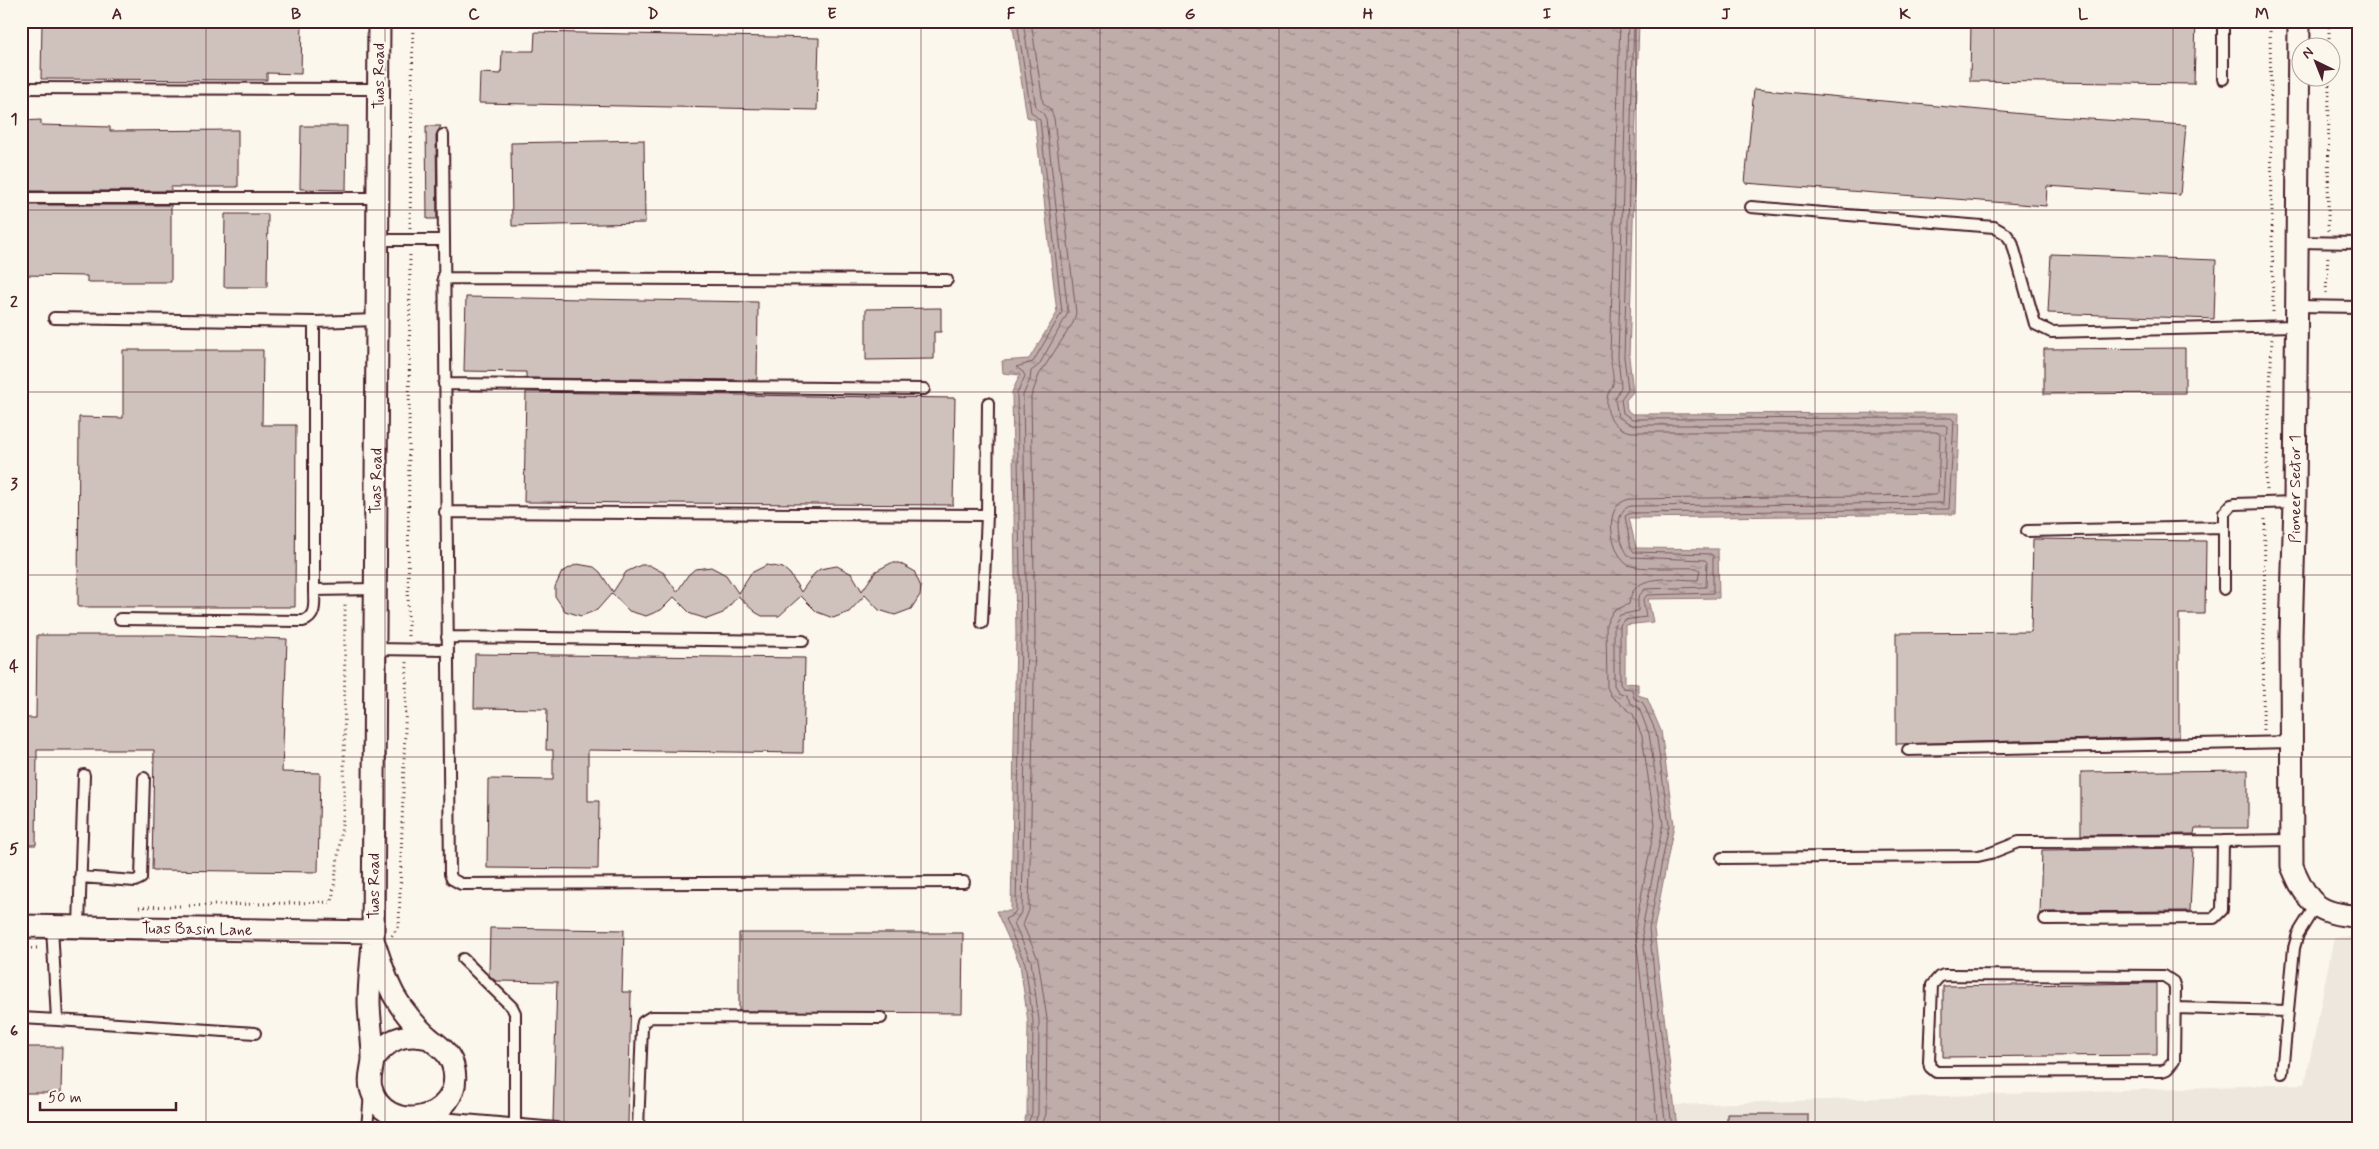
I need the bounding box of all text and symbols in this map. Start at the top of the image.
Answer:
text: A [112,4,122,25]
text: B [291,4,301,25]
text: C [468,4,480,25]
text: D [647,4,659,25]
text: E [827,4,837,25]
text: F [1007,4,1016,25]
text: G [1185,4,1196,25]
text: H [1363,4,1374,25]
text: I [1543,4,1552,25]
text: J [1721,4,1731,25]
text: K [1899,4,1911,25]
text: L [2078,4,2089,25]
text: M [2255,4,2269,25]
north arrow [2292,38,2342,88]
street label: Tuas Road [369,43,390,109]
text: N [2298,43,2317,63]
text: 1 [10,109,18,130]
text: 2 [10,292,18,313]
street label: Pioneer Sector 1 [2285,435,2306,543]
street label: Tuas Road [365,448,388,514]
text: 3 [10,474,18,495]
text: 4 [9,656,19,677]
text: 5 [9,839,19,860]
street label: Tuas Road [364,853,385,919]
street label: Tuas Basin Lane [141,918,253,941]
text: 6 [10,1021,18,1042]
scale bar [40,1079,176,1111]
text: 50 m [48,1088,82,1108]

